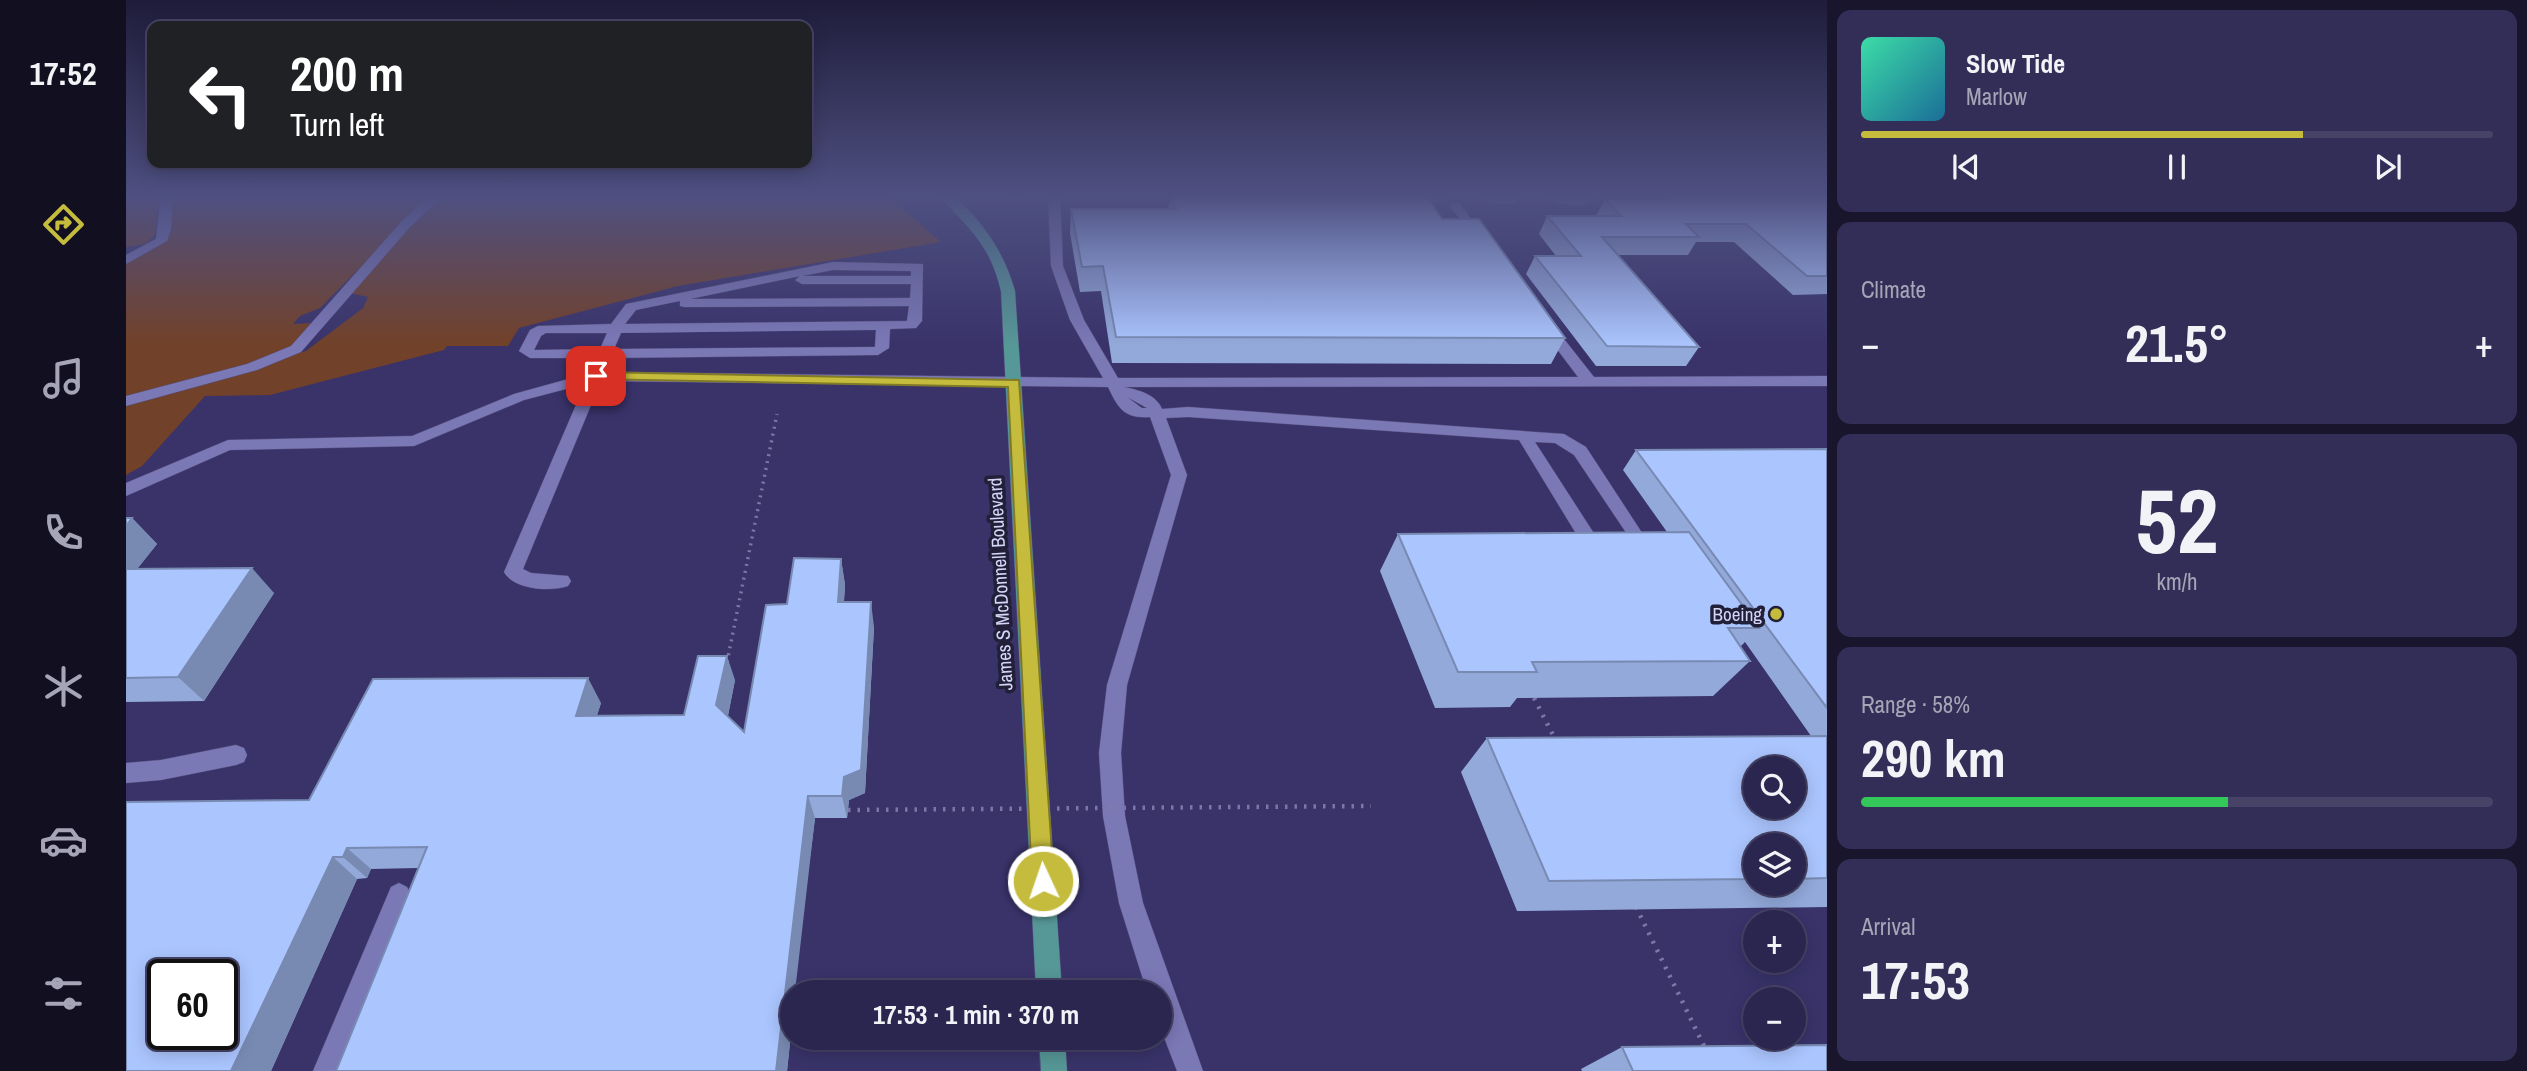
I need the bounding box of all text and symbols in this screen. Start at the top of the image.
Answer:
text: 200 m [290,40,404,106]
text: Slow Tide [1966,46,2065,81]
icon: left [175,49,266,140]
text: 17:52 [29,52,97,95]
text: Marlow [1966,81,2027,112]
text: Turn left [290,103,384,146]
icon: previous [1947,148,1985,186]
icon: pause [2158,148,2196,186]
icon: next [2369,148,2407,186]
icon: directions [39,200,88,249]
text: Climate [1861,274,1926,305]
text: 21.5° [2125,308,2229,378]
text: − [1861,318,1879,369]
text: + [2475,318,2493,369]
pin [566,346,626,406]
icon: music [39,354,88,403]
icon: arrive [577,357,615,395]
text: 52 [2136,459,2219,581]
street label: James S McDonnell Boulevard [981,477,1019,691]
icon: phone [39,508,88,557]
text: km/h [2157,566,2197,597]
place label: Boeing [1713,601,1762,627]
marker: Boeing [1768,606,1784,622]
icon: climate [39,662,88,711]
text: Range · 58% [1861,689,1970,720]
text: 290 km [1861,723,2006,793]
map controls [1743,756,1806,1050]
button: search [1743,756,1806,819]
icon: car [39,816,88,865]
button: layers [1743,833,1806,896]
position arrow [1006,844,1080,918]
button: + [1743,910,1806,973]
text: Arrival [1861,911,1916,942]
text: 17:53 [1861,945,1970,1015]
speed limit sign: 60 [147,959,238,1050]
icon: filters [39,969,88,1018]
button: − [1743,987,1806,1050]
text: 17:53 · 1 min · 370 m [873,997,1079,1032]

